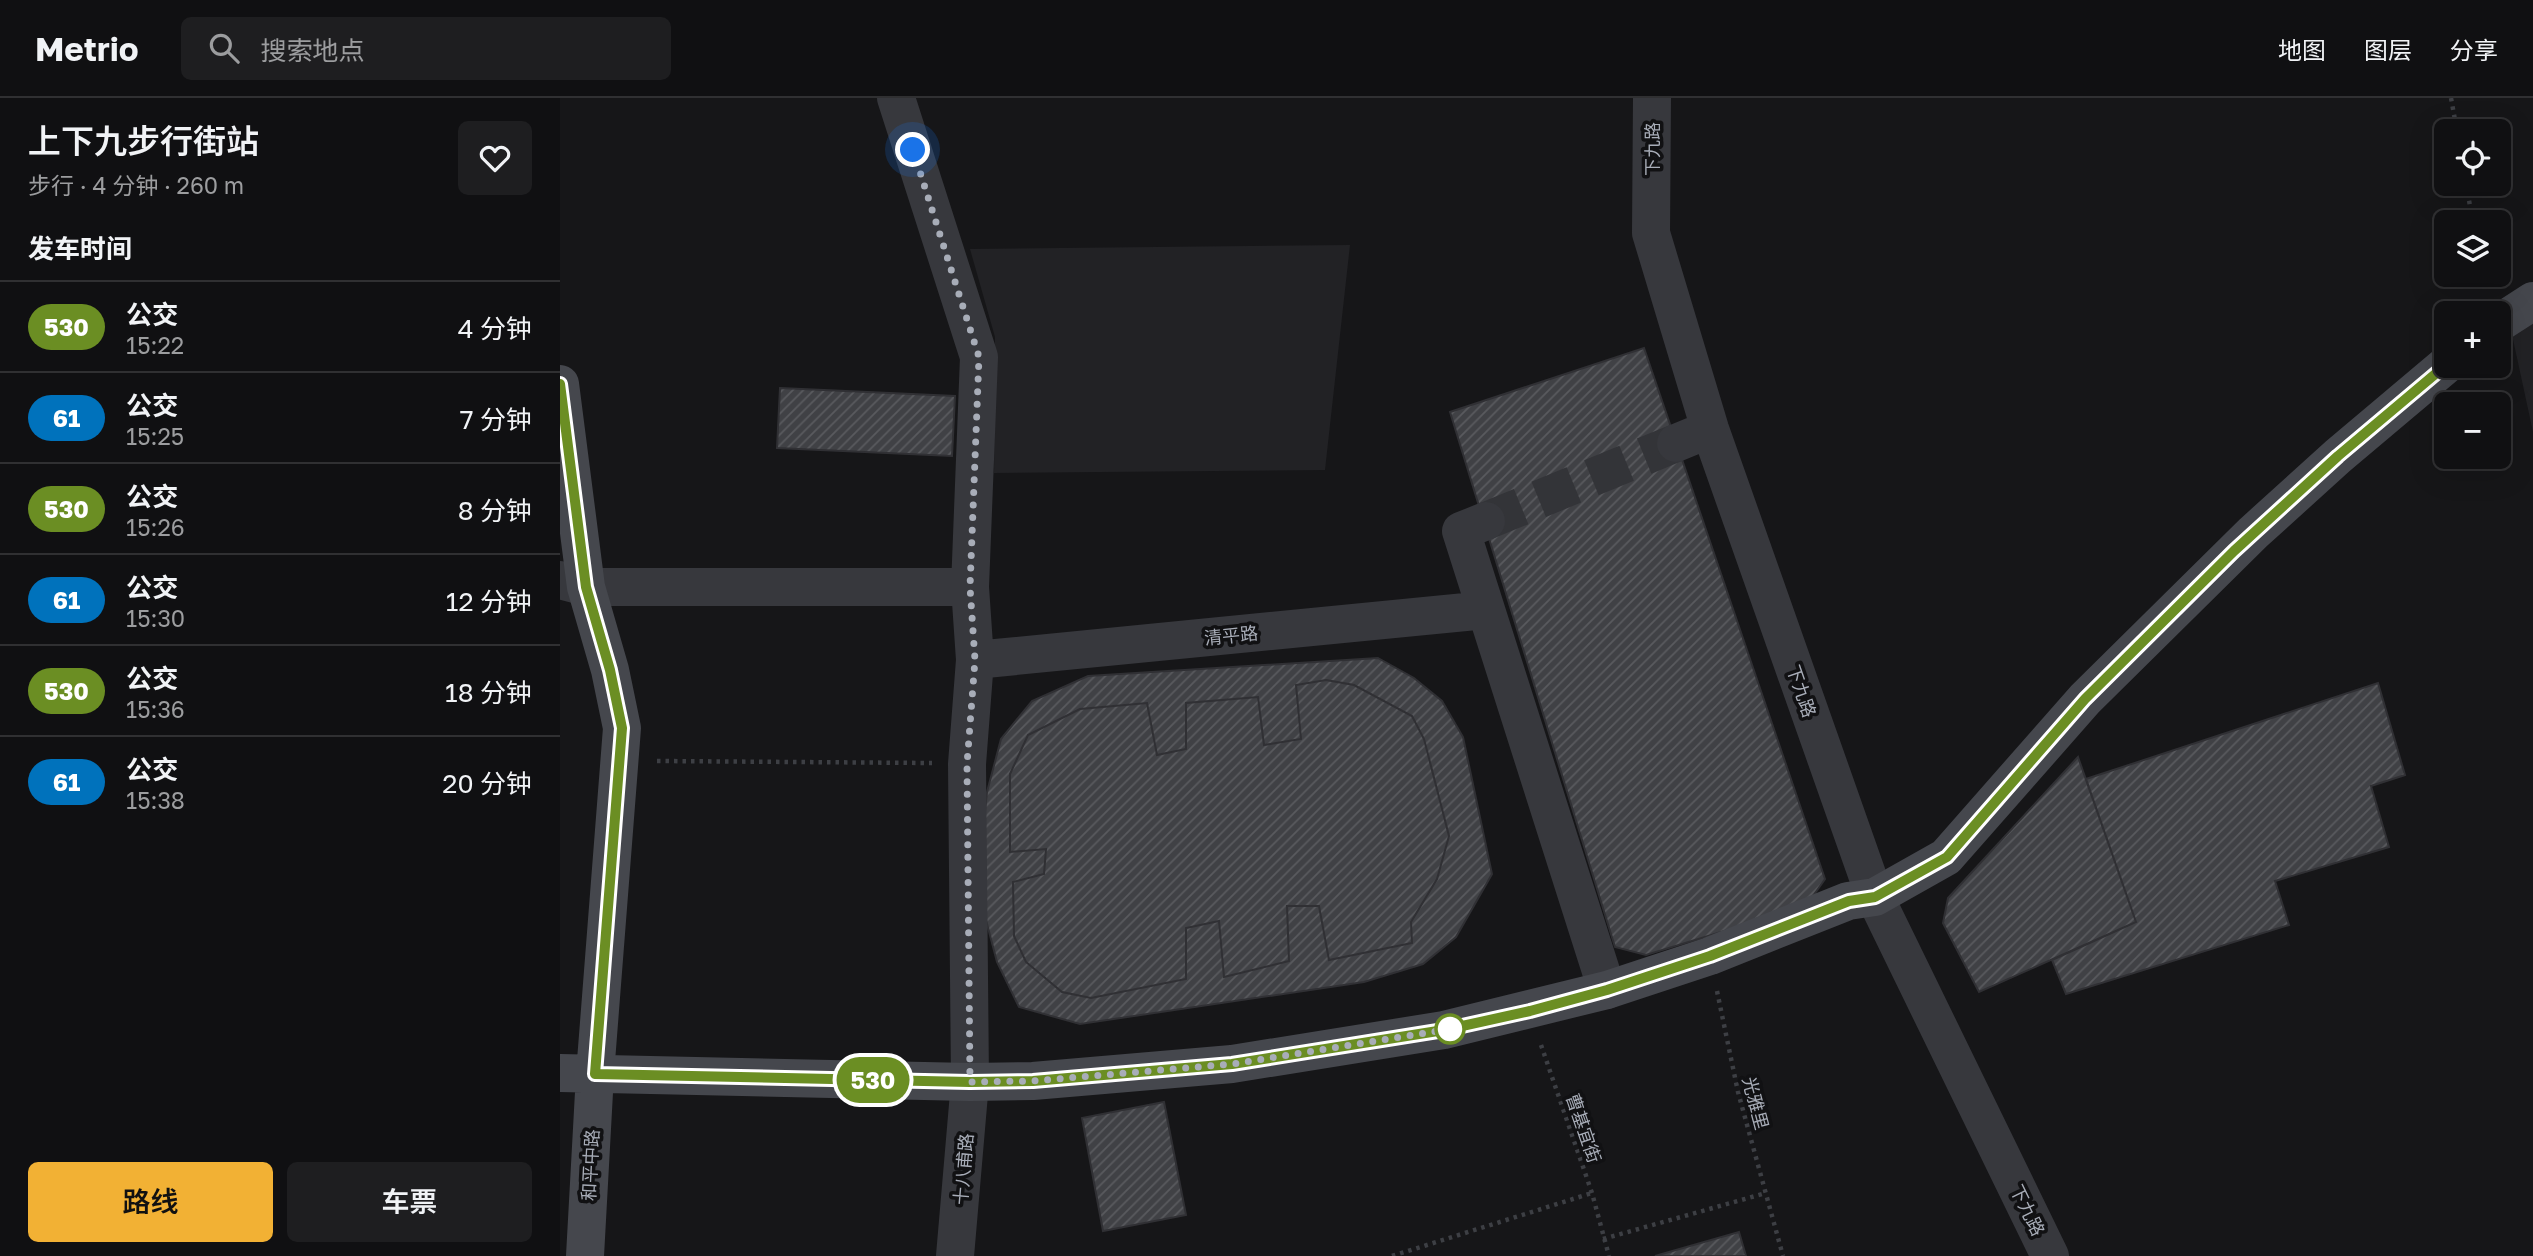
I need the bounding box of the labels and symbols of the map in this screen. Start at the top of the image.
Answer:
street label: 下九路 [1641,122,1663,176]
your location [895,132,930,167]
street label: 清平路 [1203,621,1259,649]
street label: 下九路 [1783,662,1821,720]
unlabelled marker [1435,1014,1465,1044]
line badge: 530 [833,1057,913,1103]
street label: 光雅里 [1738,1074,1774,1132]
street label: 曹基宜街 [1562,1090,1606,1166]
street label: 和平中路 [577,1128,603,1202]
street label: 十八甫路 [949,1132,977,1206]
street label: 下九路 [2006,1181,2050,1239]

